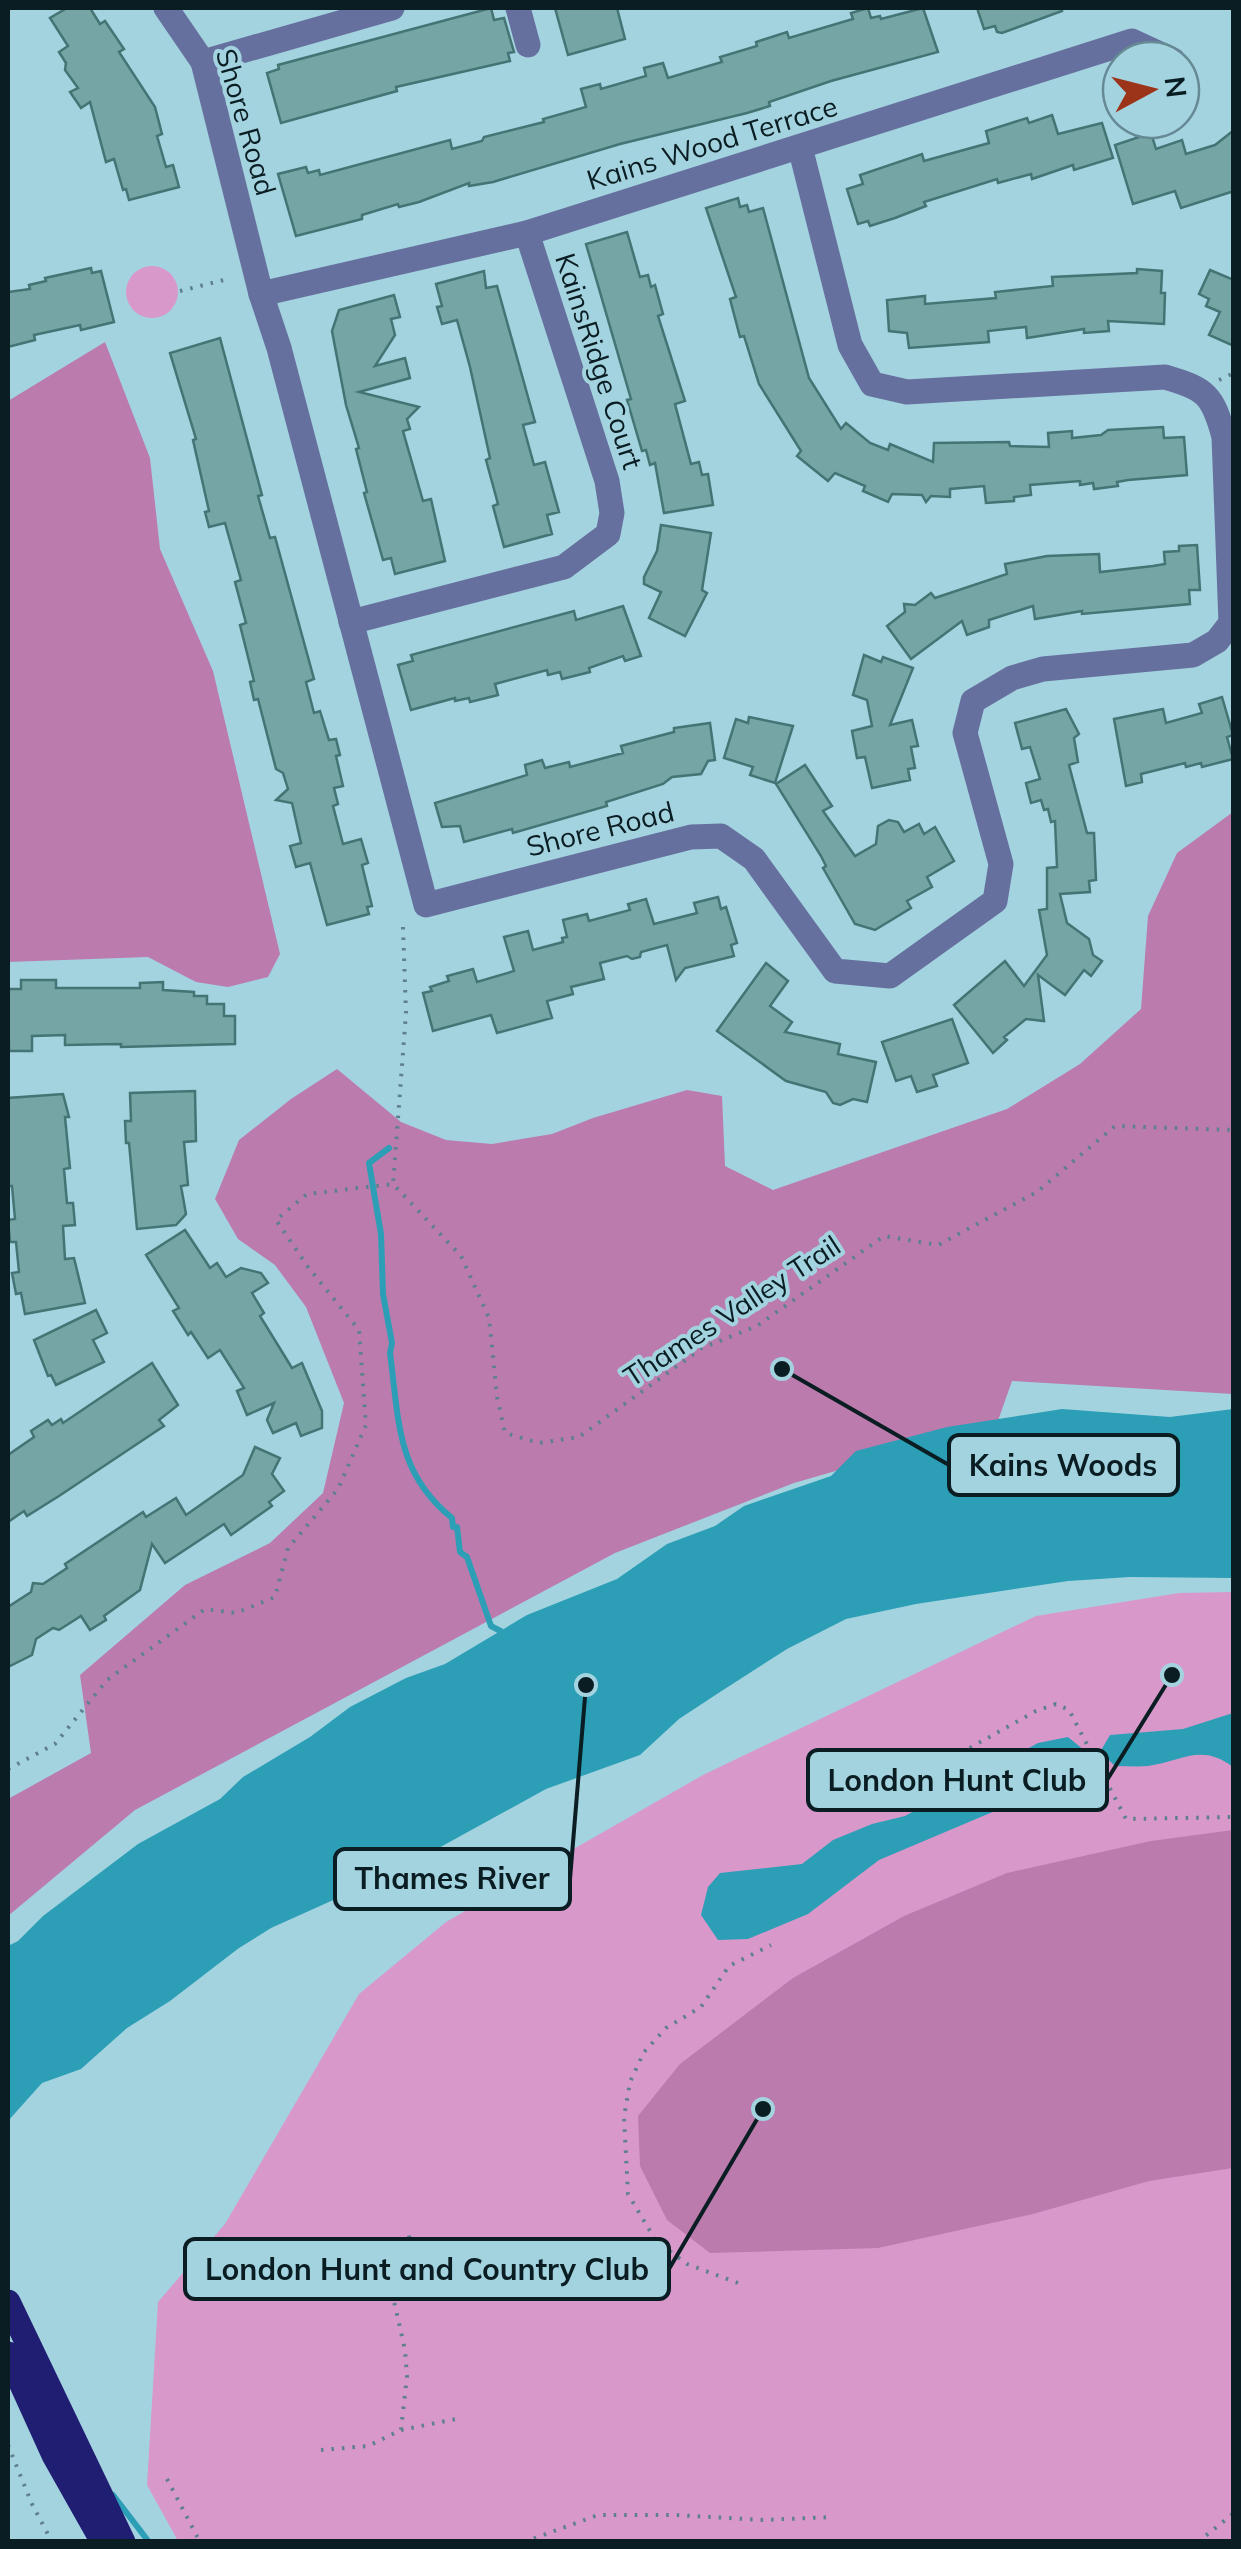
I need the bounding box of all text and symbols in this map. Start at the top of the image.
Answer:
north arrow [1101,40,1201,140]
street label: Shore Road [209,44,284,199]
text: N [1158,74,1195,100]
street label: Kains Wood Terrace [582,88,841,197]
street label: KainsRidge Court [548,249,651,473]
street label: Shore Road [522,793,677,864]
street label: Thames Valley Trail [617,1227,847,1394]
callout: Kains Woods [949,1435,1178,1495]
text: Kains Woods [969,1446,1157,1484]
callout: London Hunt Club [808,1750,1107,1810]
text: London Hunt Club [828,1761,1086,1799]
callout: Thames River [335,1849,570,1909]
text: Thames River [354,1859,550,1897]
callout: London Hunt and Country Club [185,2239,669,2299]
text: London Hunt and Country Club [205,2250,649,2288]

